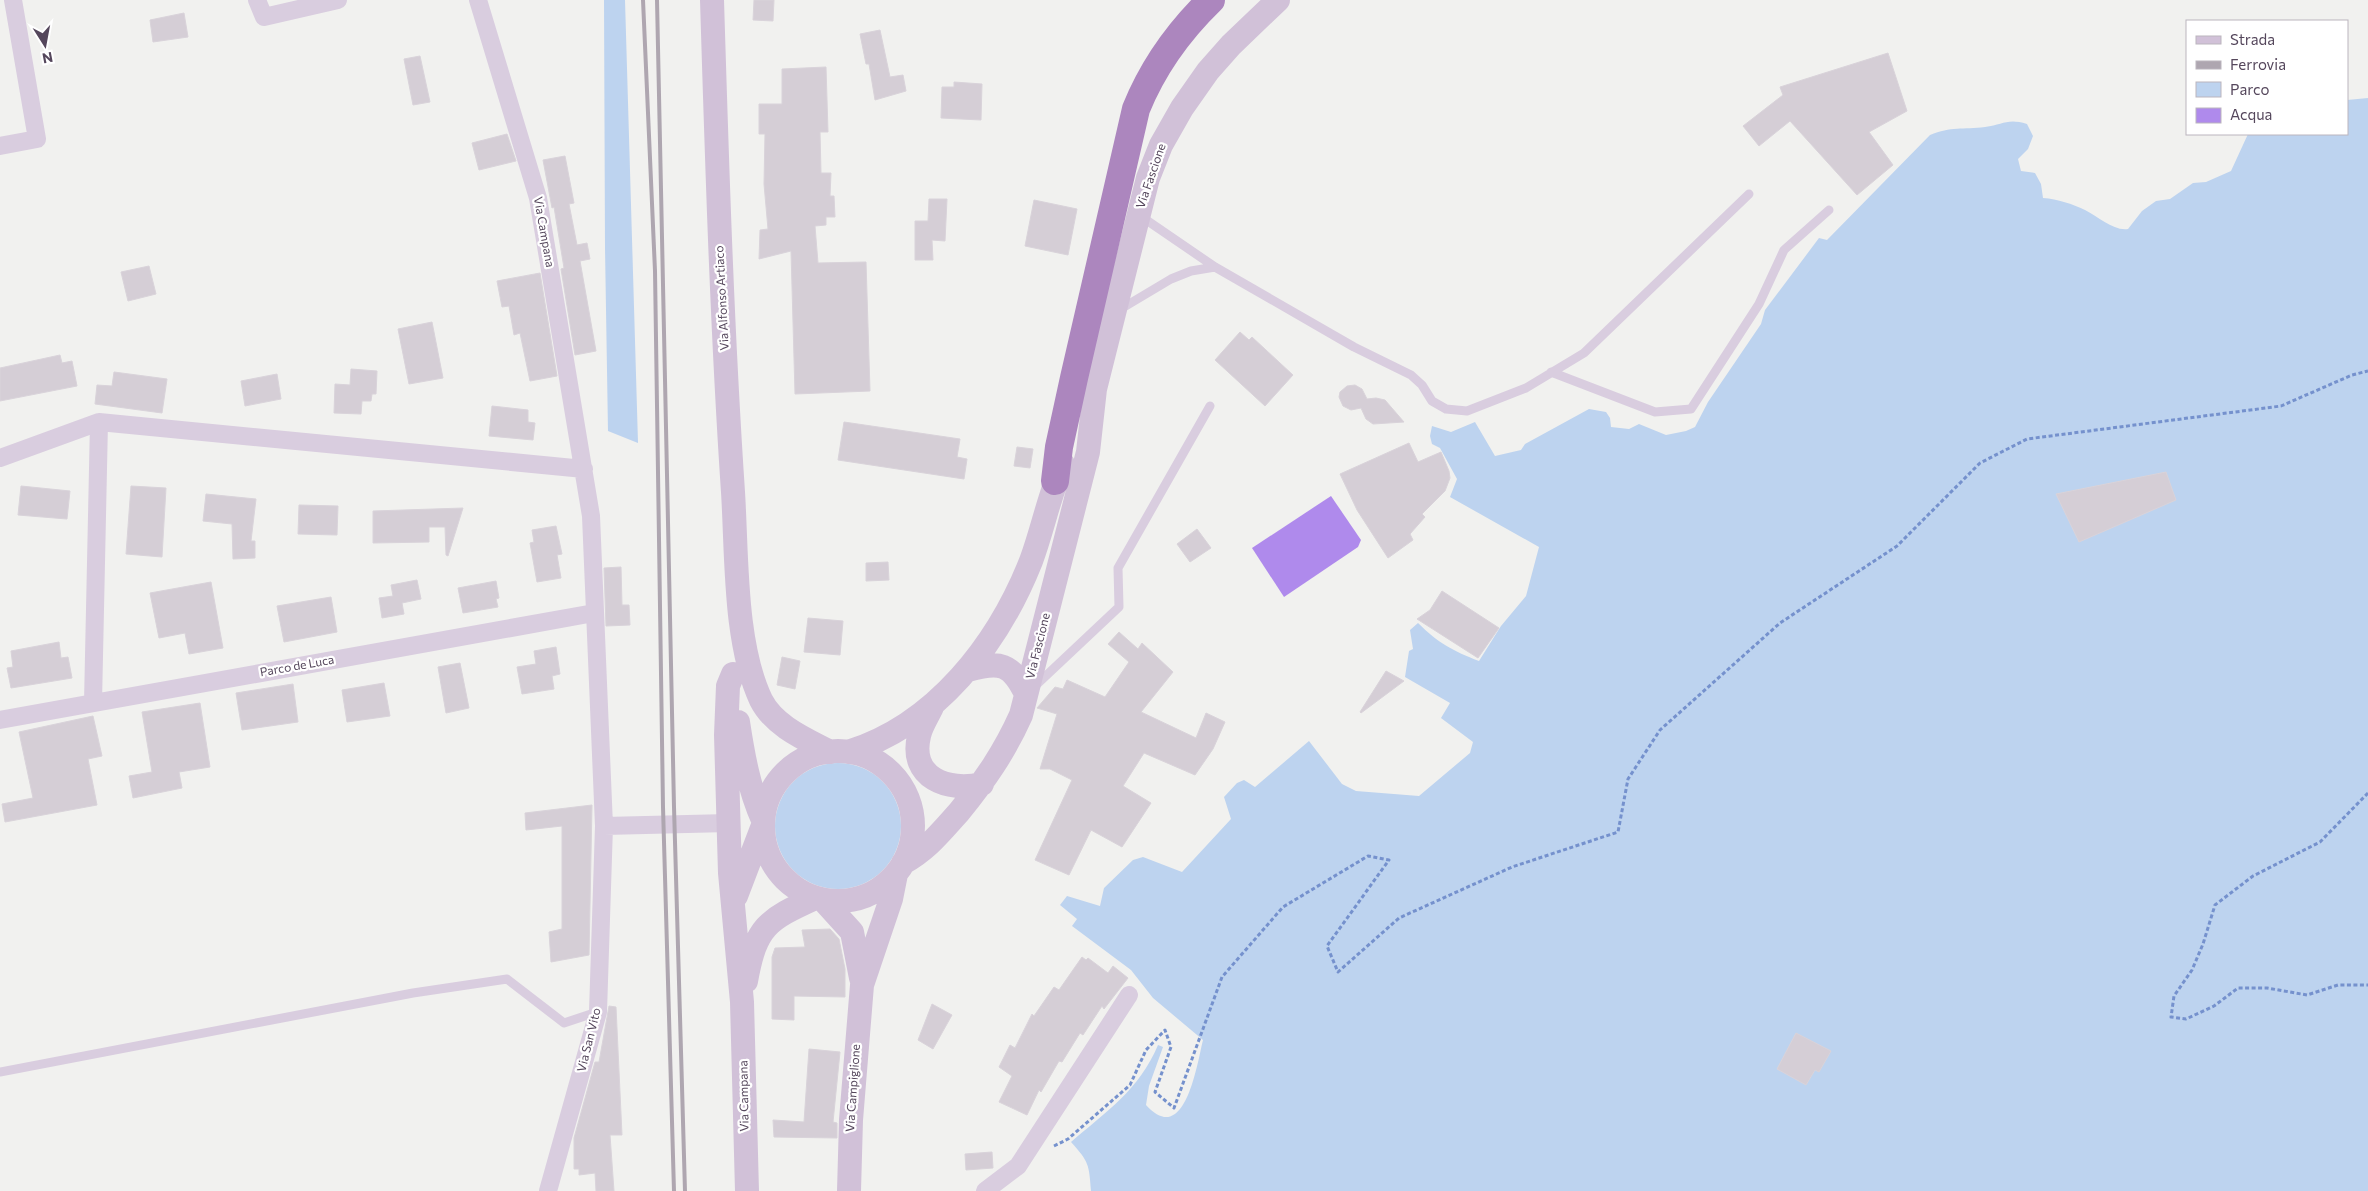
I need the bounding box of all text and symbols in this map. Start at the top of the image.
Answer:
north arrow [20,20,70,70]
legend [2186,20,2348,135]
text: Strada [2230,30,2275,48]
text: N [41,49,54,68]
text: Ferrovia [2230,55,2286,73]
text: Parco [2230,80,2269,98]
text: Acqua [2230,105,2272,123]
street label: Via Fascione [1132,141,1168,210]
street label: Via Campana [532,195,558,268]
street label: Via Alfonso Artiaco [711,245,731,351]
street label: Via Fascione [1022,611,1052,680]
street label: Parco de Luca [259,652,335,678]
street label: Via San Vito [573,1006,603,1073]
street label: Via Campiglione [842,1044,862,1132]
street label: Via Campana [735,1060,751,1132]

